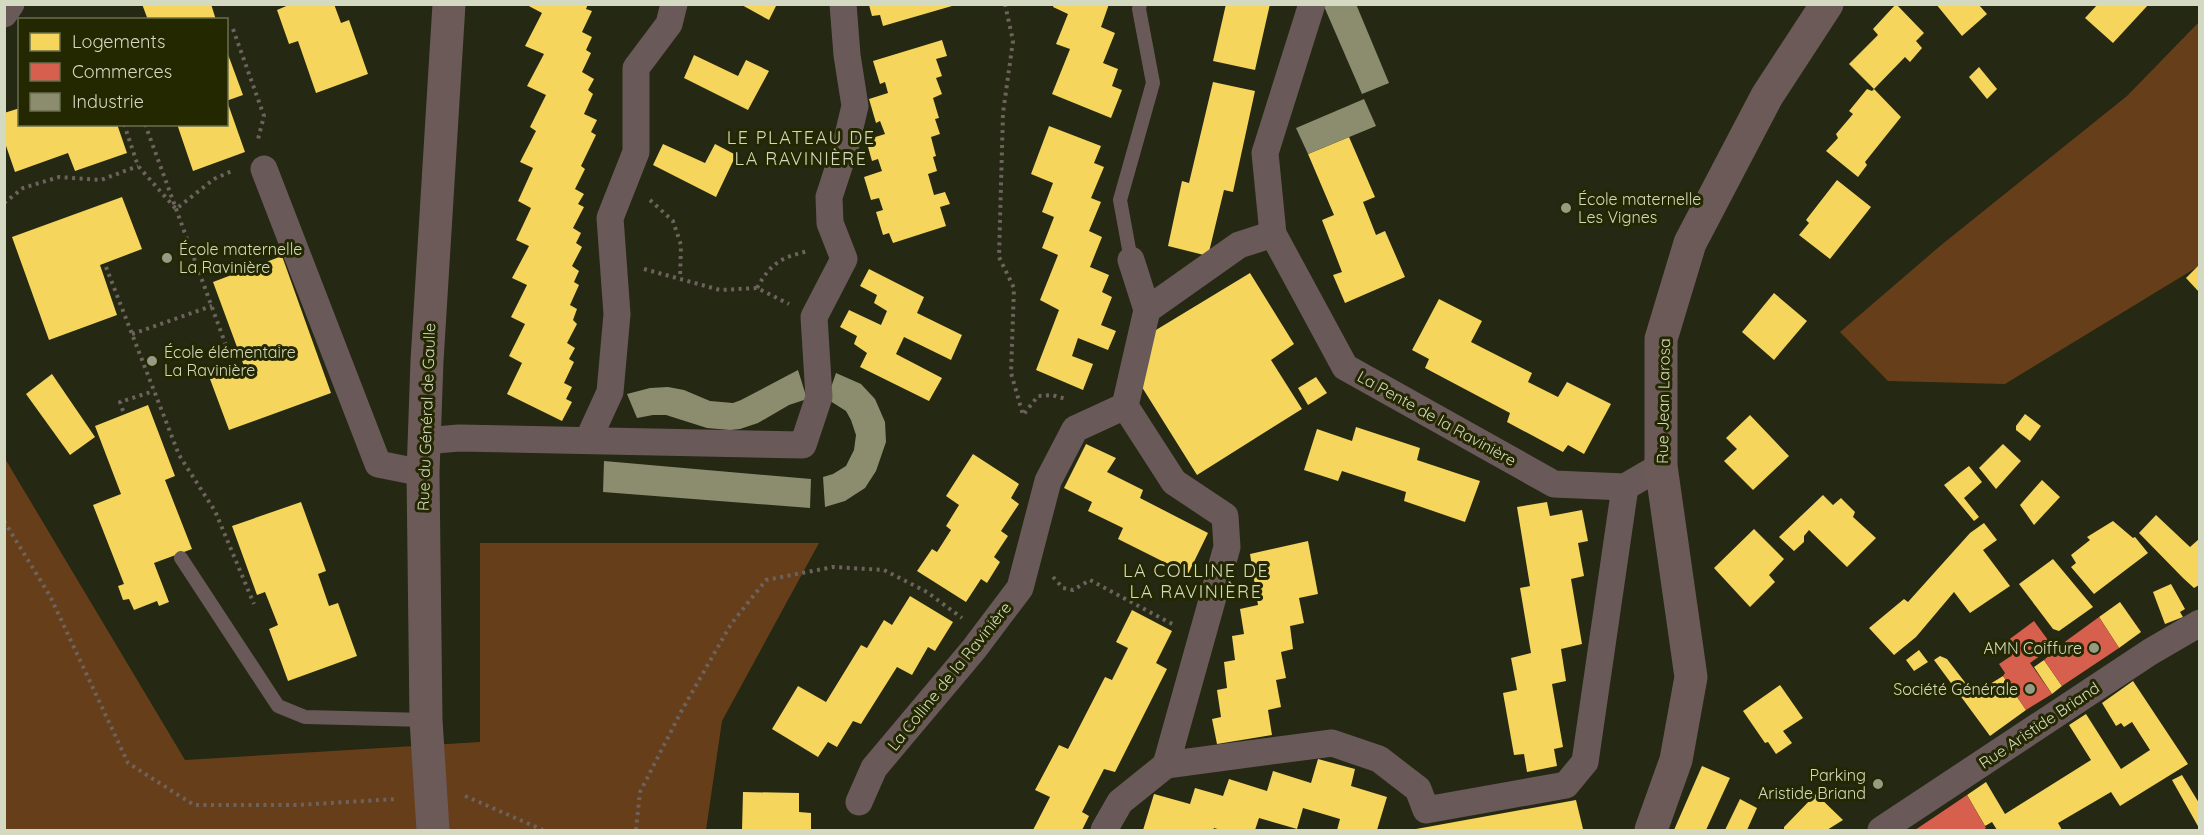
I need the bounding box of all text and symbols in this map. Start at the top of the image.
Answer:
legend [18,18,228,126]
text: Logements [72,30,165,53]
text: Commerces [72,60,172,83]
text: Industrie [72,90,144,113]
district label: LE PLATEAU DE LA RAVINIÈRE [727,126,875,170]
place label: École maternelle Les Vignes [1578,189,1701,227]
marker: École maternelle Les Vignes [1559,201,1573,215]
place label: École maternelle La Ravinière [179,239,302,277]
marker: École maternelle La Ravinière [160,251,174,265]
street label: Rue du Général de Gaulle [413,323,439,511]
street label: Rue Jean Larosa [1652,338,1674,464]
place label: École élémentaire La Ravinière [164,342,296,380]
marker: École élémentaire La Ravinière [145,354,159,368]
street label: La Pente de la Ravinière [1354,366,1520,470]
district label: LA COLLINE DE LA RAVINIÈRE [1123,559,1269,603]
street label: La Colline de la Ravinière [883,598,1015,754]
place label: AMN Coiffure [1983,638,2082,658]
marker: AMN Coiffure [2087,641,2101,655]
street label: Rue Aristide Briand [1975,677,2103,773]
place label: Société Générale [1893,679,2018,699]
marker: Société Générale [2023,682,2037,696]
place label: Parking Aristide Briand [1758,765,1866,803]
marker: Parking Aristide Briand [1871,777,1885,791]

